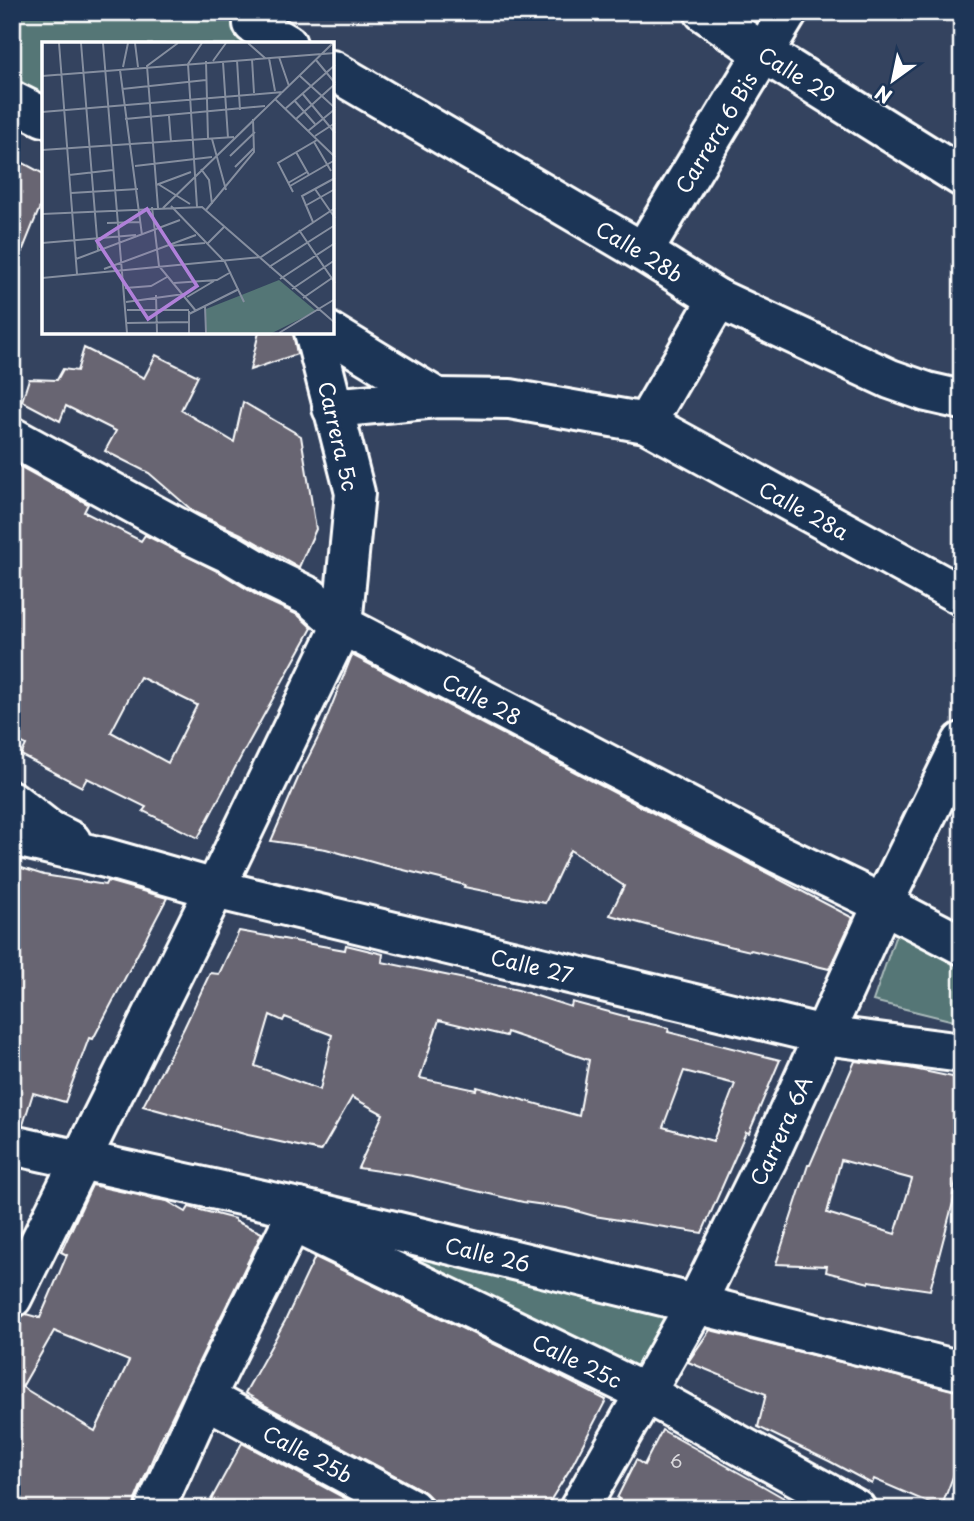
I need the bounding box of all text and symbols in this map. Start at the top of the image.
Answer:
street label: Calle 29 [753,38,842,110]
inset map [42,42,334,334]
north arrow [858,46,928,116]
street label: Carrera 6 Bis [666,65,764,199]
text: N [869,79,897,111]
street label: Calle 28b [590,212,690,290]
street label: Carrera 5c [311,378,367,494]
street label: Calle 28a [753,472,855,547]
street label: Calle 28 [437,664,527,732]
street label: Calle 27 [488,940,577,990]
street label: Carrera 6A [741,1070,819,1191]
street label: Calle 26 [442,1228,534,1279]
street label: Calle 25c [527,1325,628,1396]
street label: Calle 25b [258,1416,359,1490]
house number: 6 [670,1447,682,1474]

